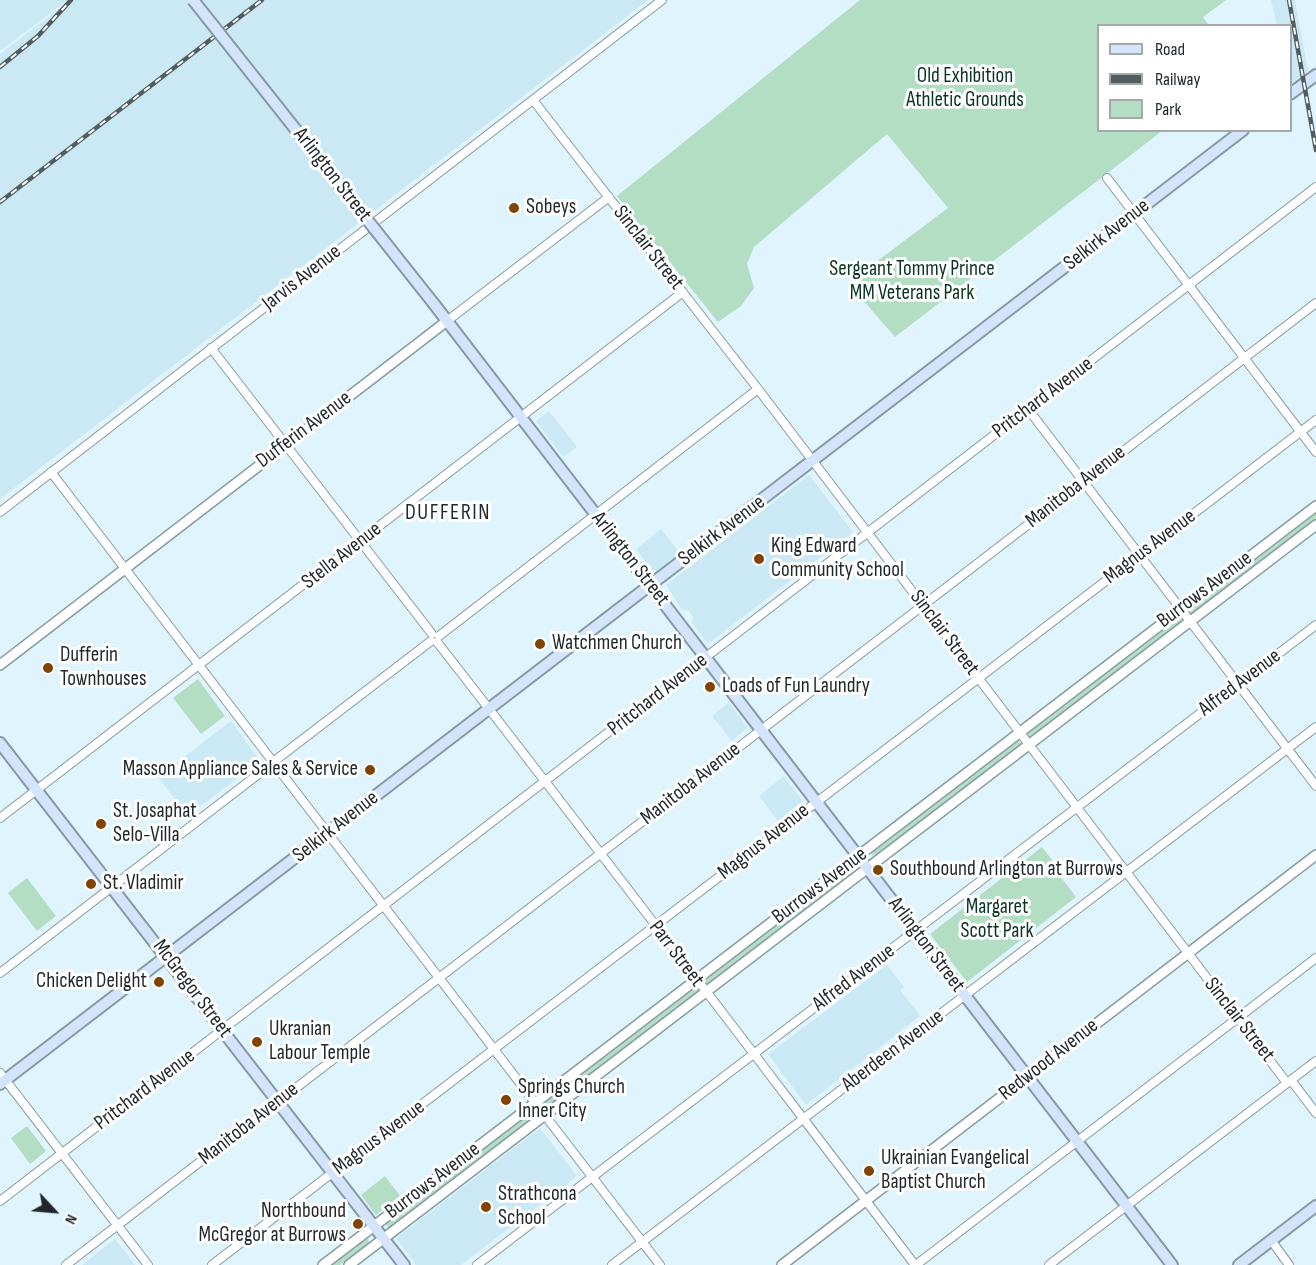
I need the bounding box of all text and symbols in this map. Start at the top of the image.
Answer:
legend [1097,24,1292,132]
text: Road [1155,39,1185,60]
park label: Old Exhibition Athletic Grounds [906,64,1024,114]
text: Railway [1155,69,1200,90]
text: Park [1155,99,1181,120]
street label: Arlington Street [287,123,377,227]
street label: Selkirk Avenue [1059,194,1155,276]
place label: Sobeys [526,195,576,221]
marker: Sobeys [507,201,521,215]
street label: Sinclair Street [607,201,689,295]
street label: Jarvis Avenue [258,239,346,317]
park label: Sergeant Tommy Prince MM Veterans Park [829,257,995,307]
street label: Pritchard Avenue [988,352,1098,444]
street label: Dufferin Avenue [251,386,357,474]
street label: Manitoba Avenue [1021,440,1131,534]
street label: Selkirk Avenue [674,490,770,572]
district label: DUFFERIN [405,500,491,526]
street label: Magnus Avenue [1099,504,1201,590]
street label: Arlington Street [585,507,675,611]
street label: Stella Avenue [297,517,387,595]
place label: King Edward Community School [771,534,904,584]
street label: Burrows Avenue [1153,546,1257,634]
marker: King Edward Community School [752,552,766,566]
street label: Sinclair Street [904,586,984,680]
place label: Watchmen Church [552,631,682,657]
marker: Watchmen Church [533,637,547,651]
place label: Dufferin Townhouses [60,643,147,693]
street label: Alfred Avenue [1194,644,1286,722]
street label: Pritchard Avenue [603,648,713,742]
marker: Dufferin Townhouses [41,661,55,675]
place label: Loads of Fun Laundry [722,674,870,700]
marker: Loads of Fun Laundry [703,680,717,694]
street label: Manitoba Avenue [636,737,746,831]
place label: Masson Appliance Sales & Service [123,757,358,783]
marker: Masson Appliance Sales & Service [363,763,377,777]
street label: Selkirk Avenue [288,786,384,868]
place label: St. Josaphat Selo-Villa [113,799,197,849]
street label: Magnus Avenue [713,799,815,885]
marker: St. Josaphat Selo-Villa [94,817,108,831]
street label: Burrows Avenue [768,842,872,930]
place label: Southbound Arlington at Burrows [890,857,1123,883]
marker: Southbound Arlington at Burrows [871,863,885,877]
place label: St. Vladimir [103,871,183,897]
marker: St. Vladimir [84,877,98,891]
street label: Arlington Street [882,892,970,998]
park label: Margaret Scott Park [961,895,1033,945]
street label: Parr Street [643,916,709,992]
street label: McGregor Street [147,935,237,1043]
street label: Alfred Avenue [808,939,900,1017]
place label: Chicken Delight [36,969,147,995]
street label: Sinclair Street [1198,973,1280,1067]
marker: Chicken Delight [152,975,166,989]
street label: Aberdeen Avenue [837,1004,949,1098]
street label: Redwood Avenue [994,1013,1104,1107]
place label: Ukranian Labour Temple [269,1017,371,1067]
marker: Ukranian Labour Temple [250,1035,264,1049]
street label: Pritchard Avenue [90,1044,200,1136]
place label: Springs Church Inner City [518,1075,625,1125]
street label: Manitoba Avenue [194,1077,304,1171]
marker: Springs Church Inner City [499,1093,513,1107]
street label: Magnus Avenue [328,1095,430,1181]
street label: Burrows Avenue [381,1137,485,1225]
place label: Ukrainian Evangelical Baptist Church [881,1146,1029,1196]
marker: Ukrainian Evangelical Baptist Church [862,1164,876,1178]
north arrow [24,1181,84,1241]
place label: Strathcona School [498,1182,577,1232]
place label: Northbound McGregor at Burrows [198,1199,346,1249]
marker: Strathcona School [479,1200,493,1214]
text: N [60,1211,81,1227]
marker: Northbound McGregor at Burrows [351,1217,365,1231]

